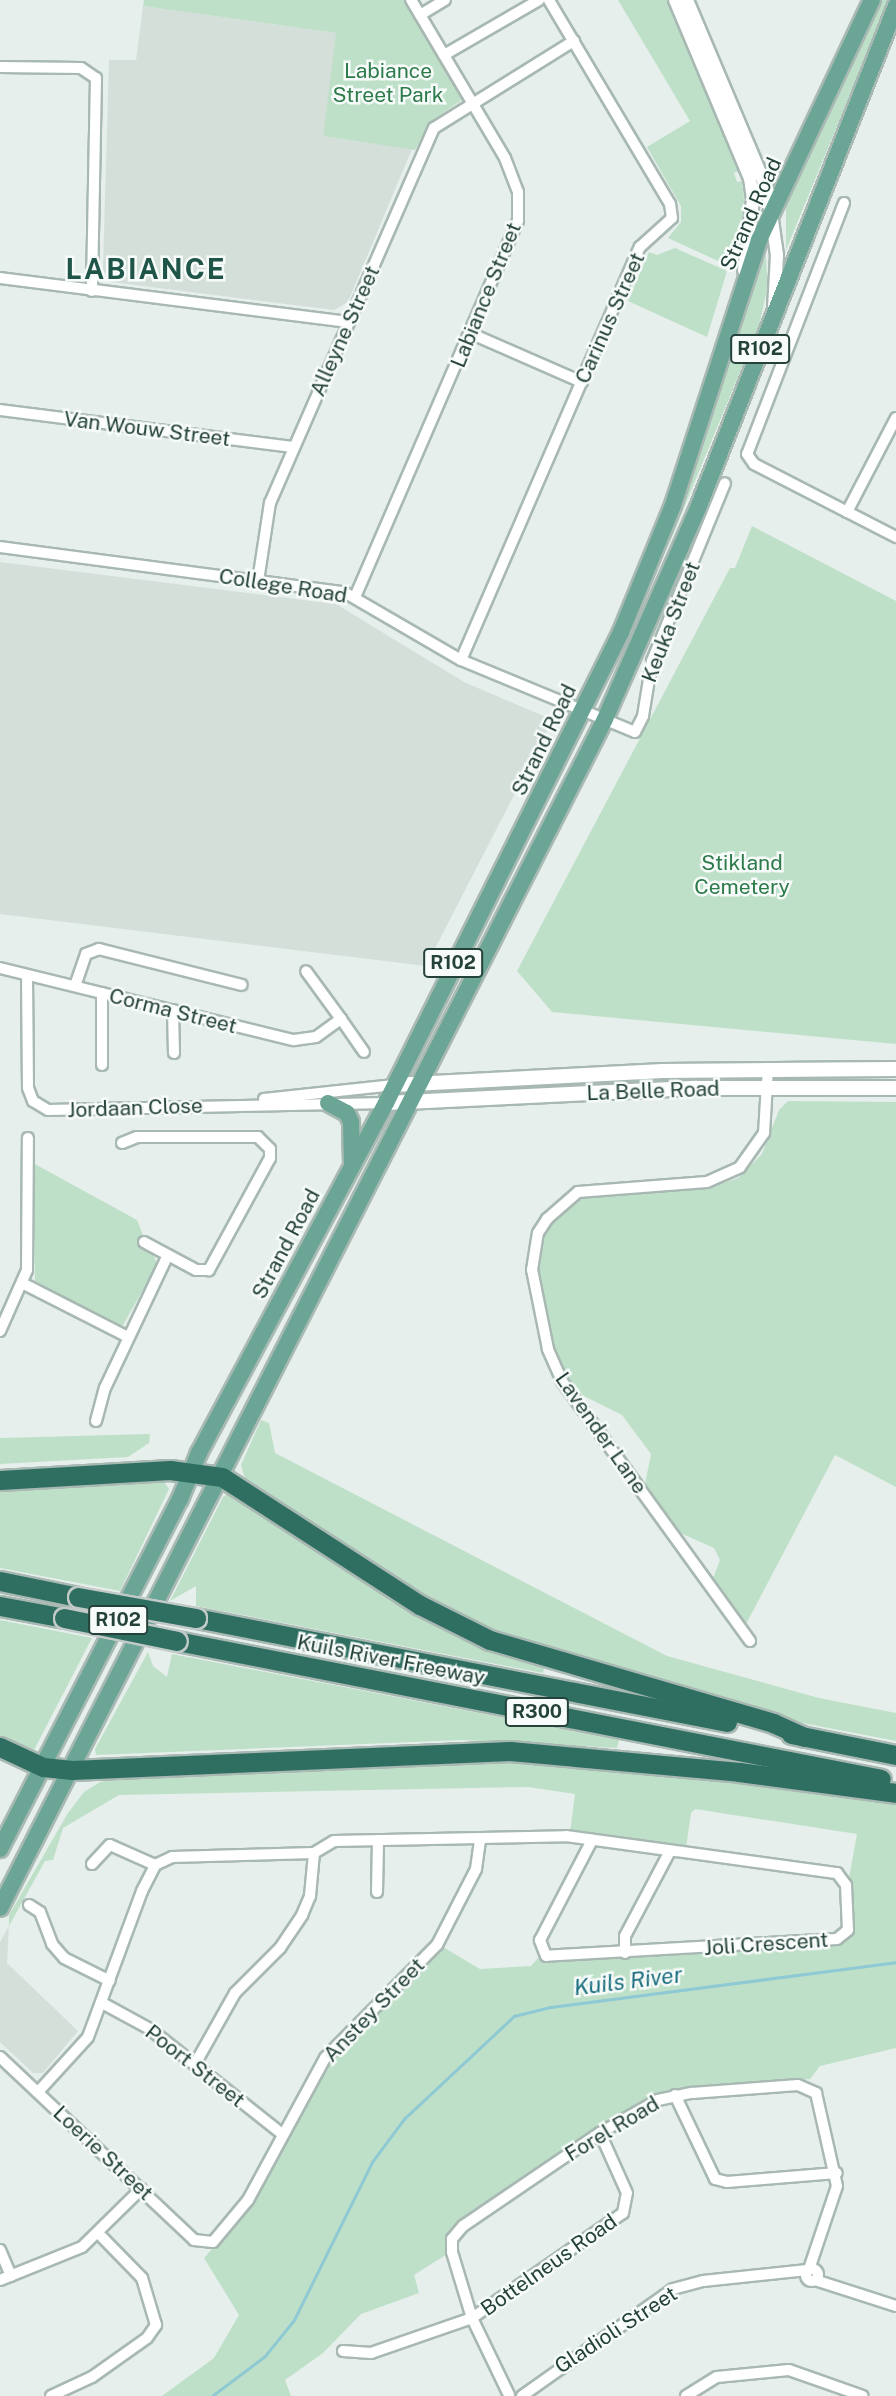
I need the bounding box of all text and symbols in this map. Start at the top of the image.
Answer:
park label: Labiance Street Park [332,58,444,108]
street label: Strand Road [715,154,787,274]
street label: Labiance Street [445,219,527,371]
street label: Carinus Street [570,249,650,387]
district label: LABIANCE [66,252,226,286]
street label: Alleyne Street [305,262,385,400]
road number: R102 [728,334,792,364]
street label: Van Wouw Street [62,406,232,452]
street label: Keuka Street [636,558,706,686]
street label: College Road [217,563,349,609]
street label: Strand Road [506,680,582,800]
park label: Stikland Cemetery [694,850,790,900]
road number: R102 [421,948,484,979]
street label: Corma Street [107,983,239,1039]
street label: La Belle Road [586,1076,720,1106]
street label: Jordaan Close [67,1093,203,1123]
street label: Strand Road [247,1185,325,1303]
street label: Lavender Lane [550,1367,652,1499]
road number: R102 [86,1604,150,1636]
street label: Kuils River Freeway [295,1629,487,1691]
road number: R300 [504,1696,570,1728]
street label: Joli Crescent [703,1927,829,1961]
street label: Anstey Street [318,1953,430,2067]
water label: Kuils River [572,1961,684,2001]
street label: Poort Street [140,2019,250,2113]
street label: Forel Road [560,2091,664,2167]
street label: Loerie Street [48,2100,158,2206]
street label: Bottelneus Road [476,2209,622,2321]
street label: Gladioli Street [550,2281,682,2379]

